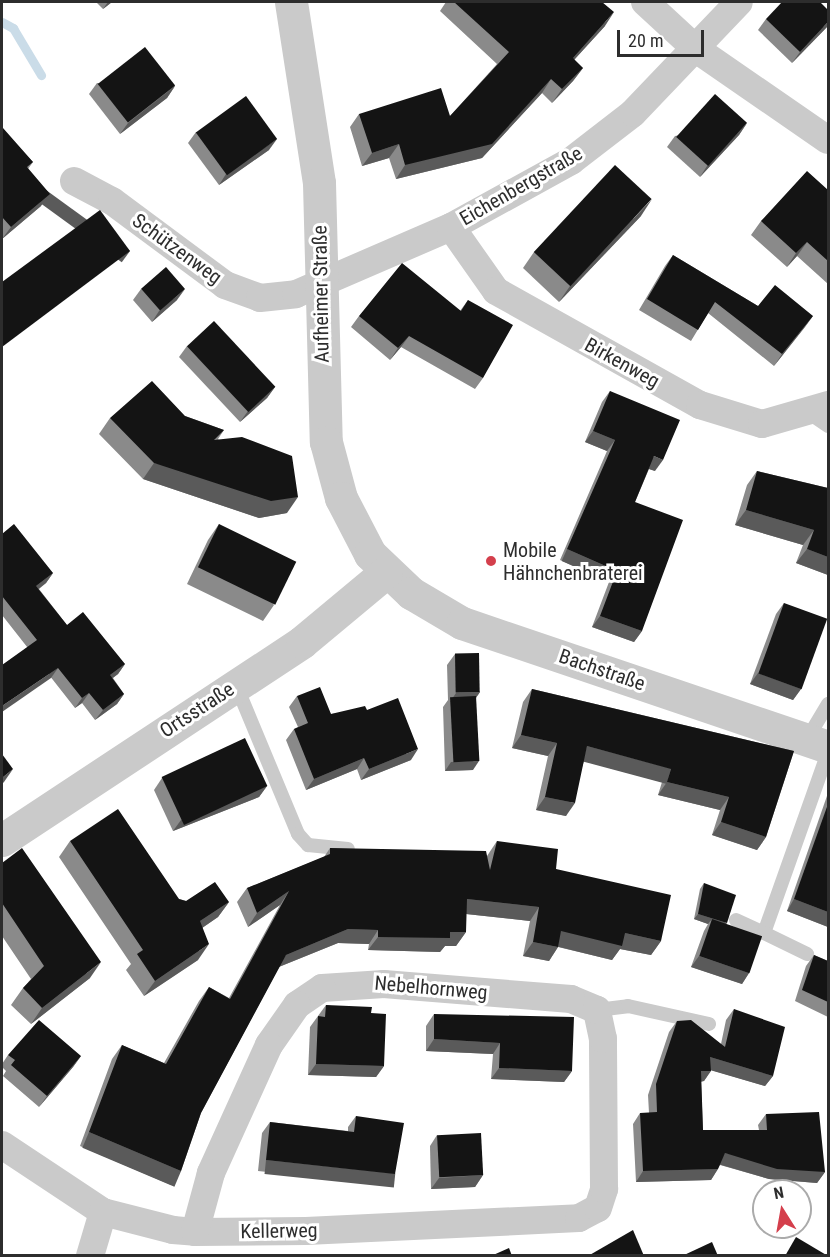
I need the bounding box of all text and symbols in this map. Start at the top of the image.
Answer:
scale bar [620,18,707,56]
text: 20 m [628,30,663,51]
street label: Eichenbergstraße [455,141,587,231]
street label: Schützenweg [128,208,226,290]
street label: Aufheimer Straße [308,225,334,363]
street label: Birkenweg [580,333,664,393]
place label: Mobile Hähnchenbraterei [503,538,643,585]
marker: Mobile Hähnchenbraterei [484,554,498,568]
street label: Bachstraße [556,644,648,696]
street label: Ortsstraße [155,677,239,743]
street label: Nebelhornweg [374,971,488,1005]
north arrow [752,1179,812,1239]
text: N [772,1183,785,1203]
street label: Kellerweg [240,1218,318,1244]

